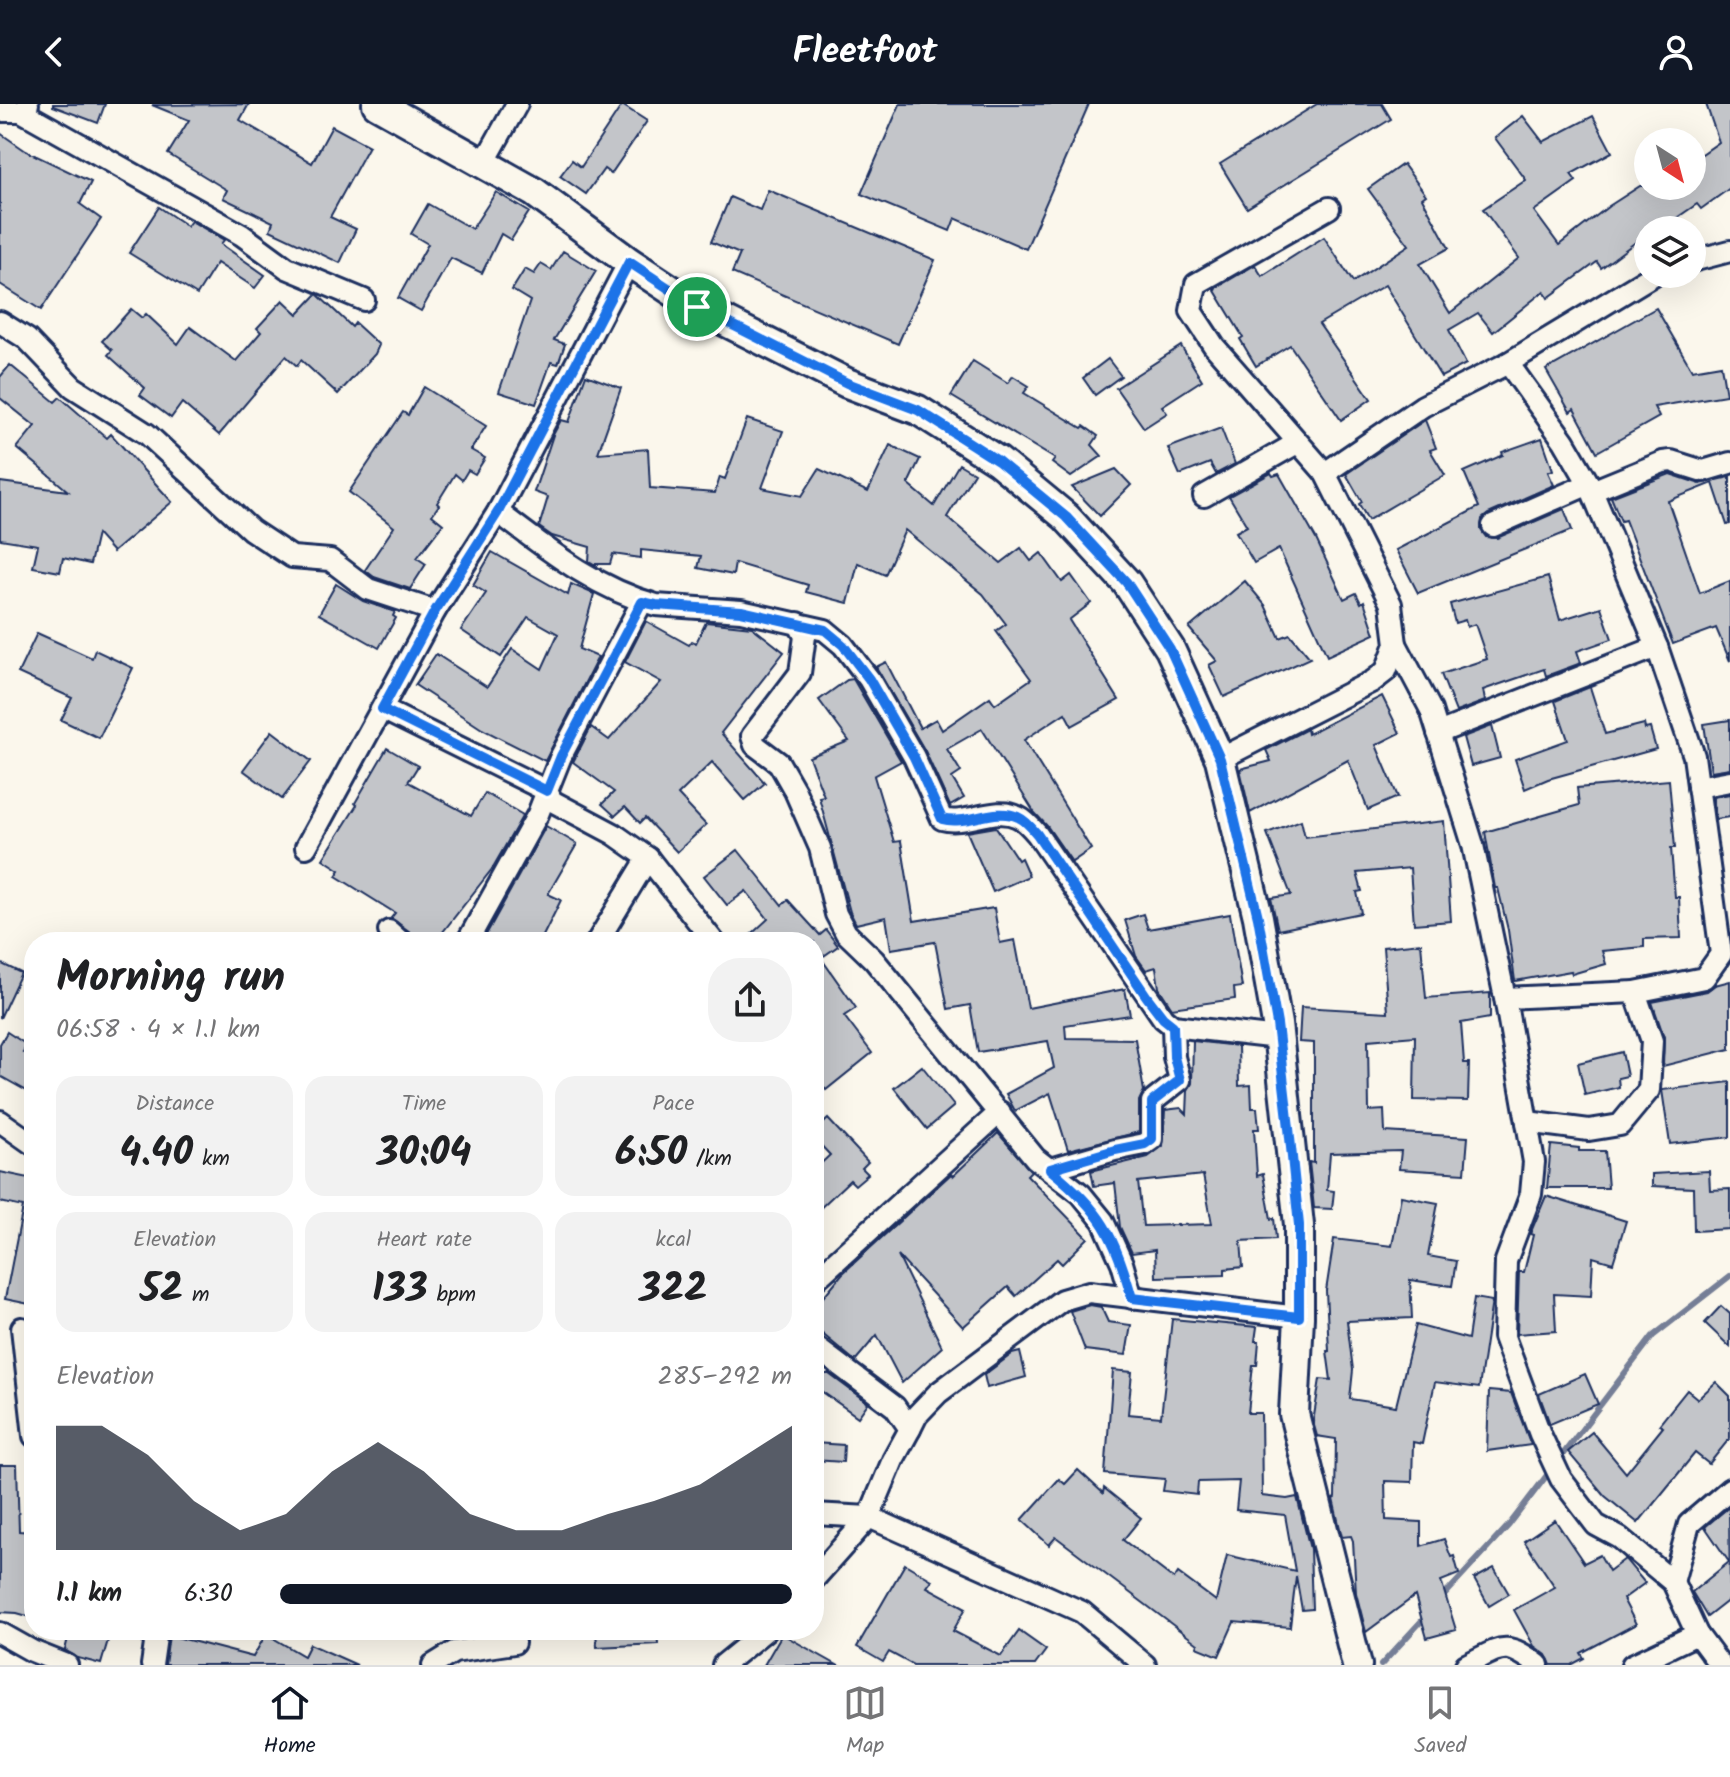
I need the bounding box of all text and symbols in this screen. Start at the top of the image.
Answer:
text: Fleetfoot [792,24,938,81]
icon: back [32,30,76,74]
icon: person [1654,30,1698,74]
north arrow [1634,128,1706,200]
map controls [1634,128,1706,288]
button: layers [1634,216,1706,288]
pin [663,273,731,341]
icon: arrive [675,285,719,329]
text: Morning run [56,944,285,1014]
button: share [708,958,792,1042]
text: 06:58 · 4 × 1.1 km [56,1009,260,1051]
text: Distance [135,1087,214,1122]
text: Time [402,1087,446,1122]
text: Pace [652,1087,694,1122]
text: 4.40 [120,1122,193,1186]
text: 30:04 [377,1122,471,1186]
text: 6:50 [615,1122,687,1186]
text: km [193,1142,230,1177]
text: /km [687,1142,732,1177]
text: Elevation [133,1223,216,1258]
text: Heart rate [376,1223,472,1258]
text: kcal [655,1223,691,1258]
text: 52 [140,1258,183,1322]
text: 133 [372,1258,428,1322]
text: 322 [639,1258,708,1322]
text: m [183,1278,210,1313]
text: bpm [428,1278,476,1313]
text: Elevation [56,1356,154,1398]
text: 285–292 m [657,1356,792,1398]
text: 1.1 km [56,1573,122,1615]
text: 6:30 [184,1573,233,1615]
tab: Home [264,1681,316,1764]
tab: Map [843,1681,887,1764]
tab: Saved [1414,1681,1466,1764]

